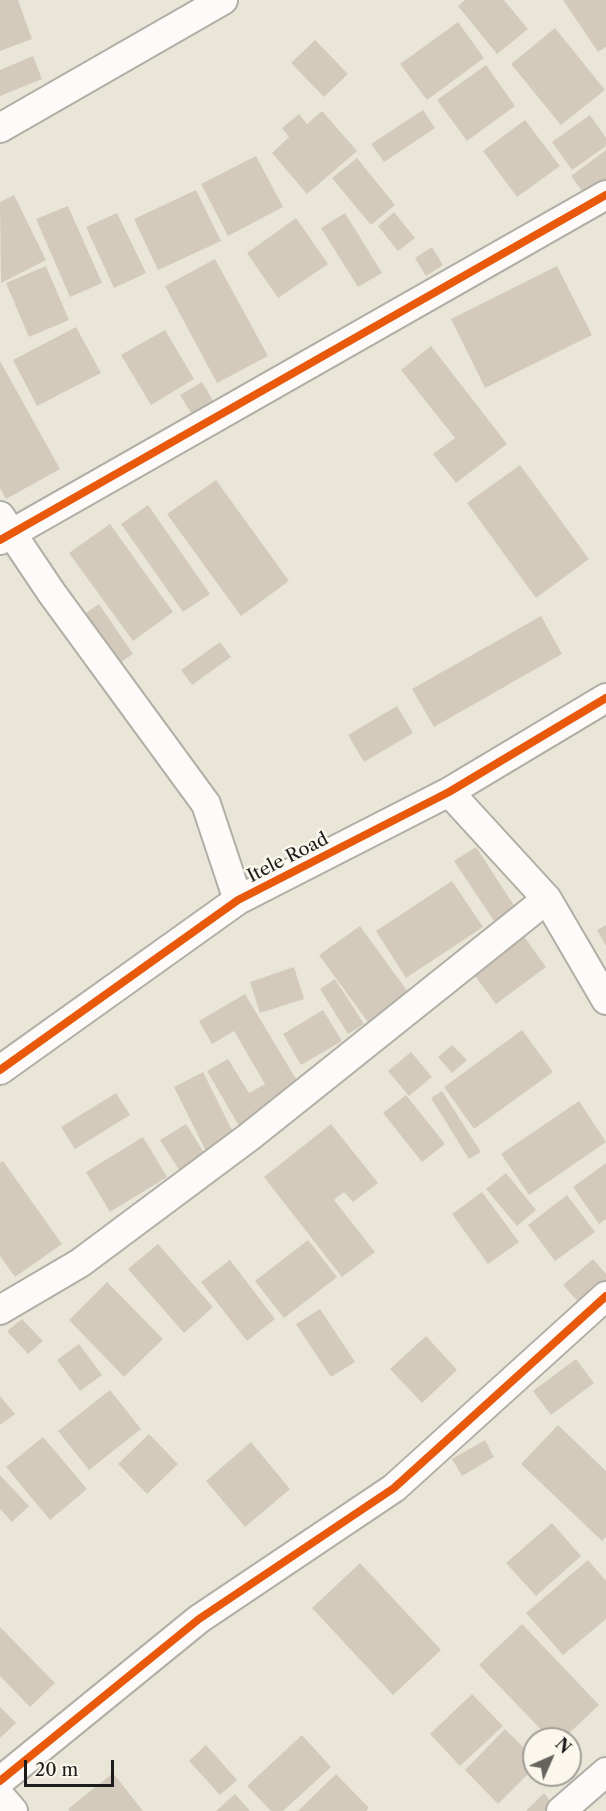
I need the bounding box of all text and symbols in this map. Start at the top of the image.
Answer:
street label: Itele Road [244,828,332,888]
north arrow [522,1727,582,1787]
text: N [551,1734,575,1758]
scale bar [27,1748,117,1786]
text: 20 m [35,1759,78,1781]

